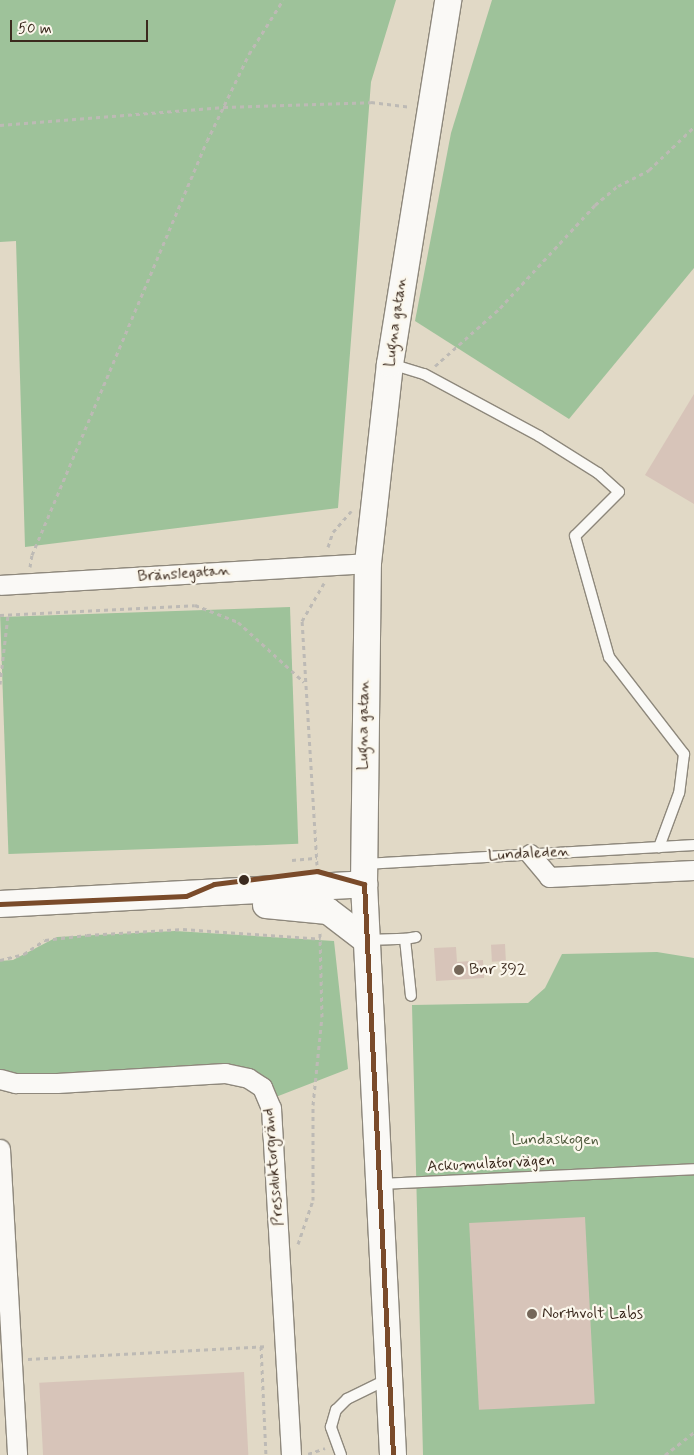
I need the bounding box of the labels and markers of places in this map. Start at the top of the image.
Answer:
unlabelled marker [239,875,249,885]
place label: Bnr 392 [469,960,526,980]
marker: Bnr 392 [453,964,465,976]
place label: Northvolt Labs [542,1304,643,1324]
marker: Northvolt Labs [526,1308,538,1320]

